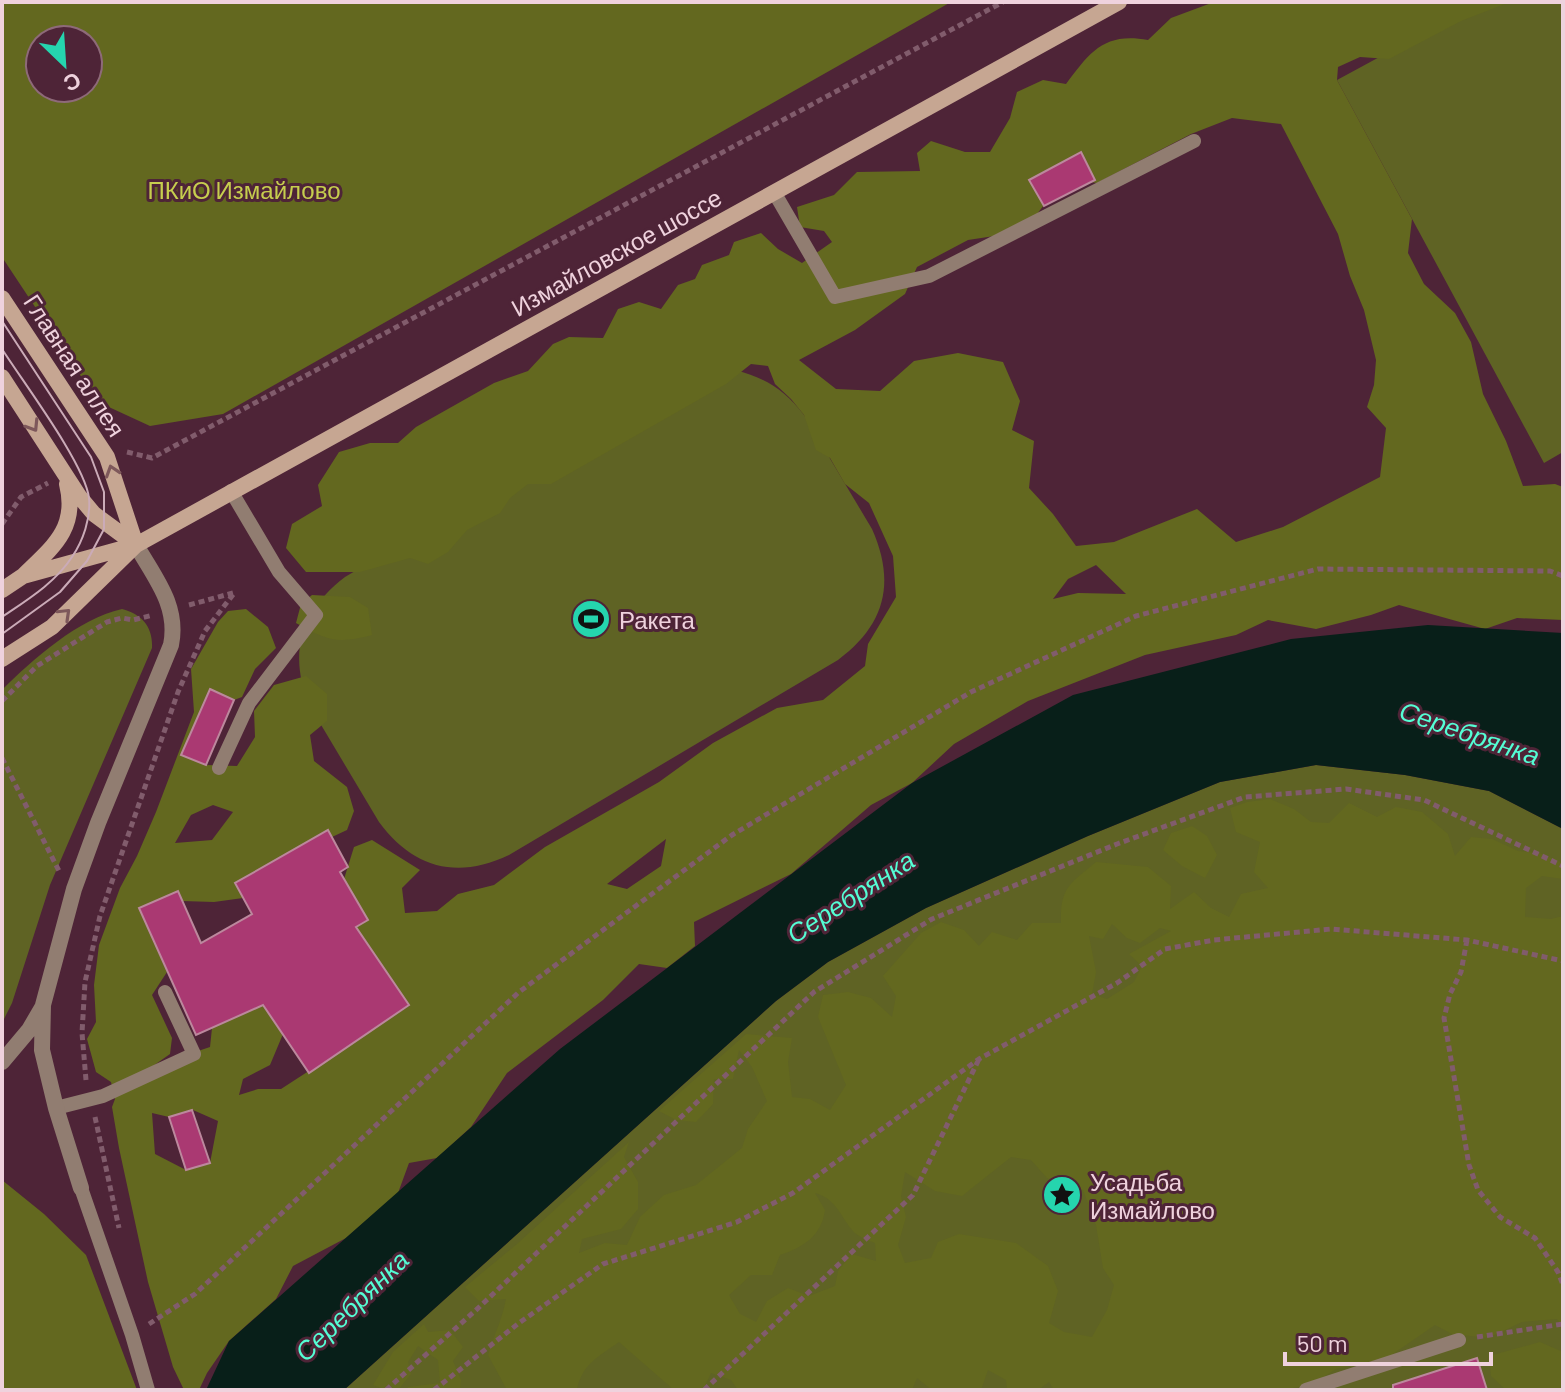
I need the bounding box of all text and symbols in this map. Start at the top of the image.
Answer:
north arrow [24,24,104,104]
text: С [60,68,86,98]
park label: ПКиО Измайлово [147,175,341,204]
street label: Измайловское шоссе [506,182,726,322]
street label: Главная аллея [18,288,132,442]
one-way arrow [24,418,39,432]
one-way arrow [105,465,121,478]
sports icon: Ракета [570,598,612,640]
place label: Ракета [619,605,696,634]
one-way arrow [56,609,70,623]
water label: Серебрянка [1396,694,1544,770]
water label: Серебрянка [780,843,920,949]
place label: Усадьба Измайлово [1090,1167,1215,1224]
place icon: Усадьба Измайлово [1041,1174,1083,1216]
water label: Серебрянка [288,1243,414,1367]
scale bar [1285,1316,1491,1366]
text: 50 m [1297,1328,1348,1357]

